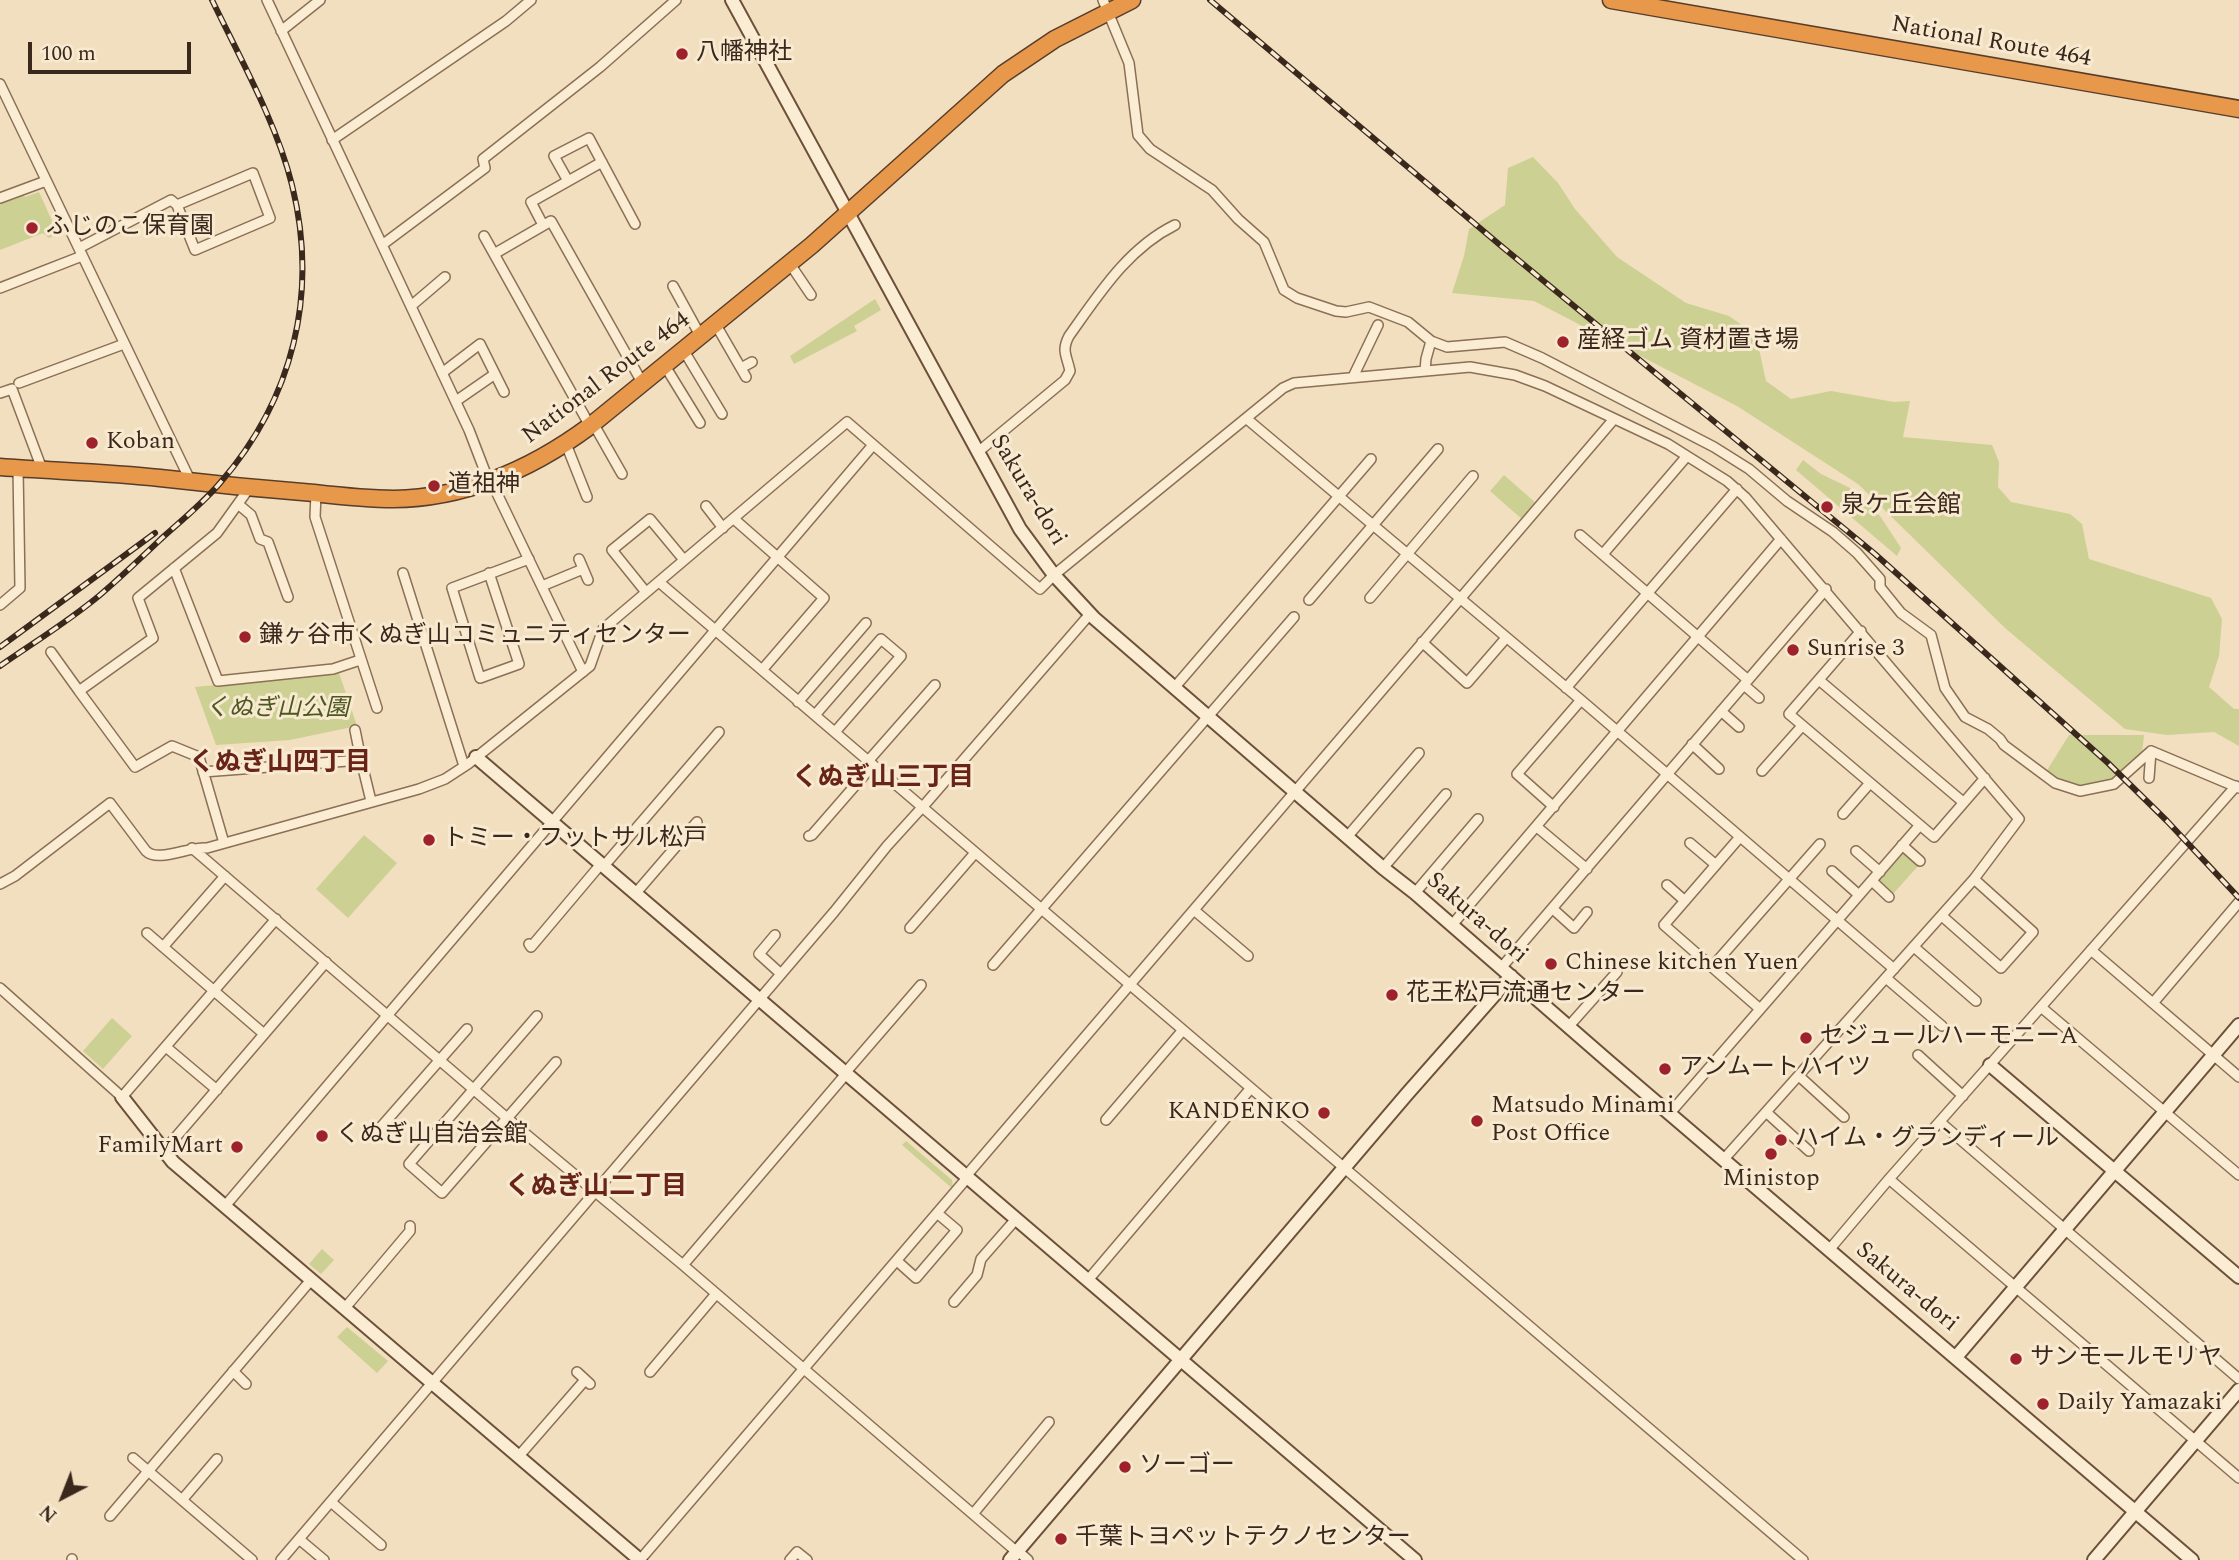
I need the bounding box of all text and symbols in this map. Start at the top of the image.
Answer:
street label: National Route 464 [1889,11,2093,75]
scale bar [32,28,194,72]
text: 100 m [41,38,96,70]
place label: 八幡神社 [696,40,792,68]
marker: 八幡神社 [674,46,690,62]
place label: ふじのこ保育園 [46,214,214,242]
marker: ふじのこ保育園 [24,220,40,236]
street label: National Route 464 [517,307,697,451]
place label: 産経ゴム 資材置き場 [1577,328,1799,356]
marker: 産経ゴム 資材置き場 [1555,334,1571,350]
place label: Koban [106,429,175,457]
street label: Sakura-dori [982,430,1072,552]
marker: Koban [84,435,100,451]
place label: 道祖神 [448,472,520,500]
marker: 道祖神 [426,478,442,494]
place label: 泉ケ丘会館 [1841,493,1961,521]
marker: 泉ケ丘会館 [1819,499,1835,515]
place label: 鎌ヶ谷市くぬぎ山コミュニティセンター [259,623,691,651]
marker: 鎌ヶ谷市くぬぎ山コミュニティセンター [237,629,253,645]
place label: Sunrise 3 [1807,636,1904,664]
marker: Sunrise 3 [1785,642,1801,658]
park label: くぬぎ山公園 [205,696,349,724]
district label: くぬぎ山四丁目 [189,749,371,781]
district label: くぬぎ山三丁目 [792,764,974,796]
place label: トミー・フットサル松戸 [443,826,707,854]
marker: トミー・フットサル松戸 [421,832,437,848]
street label: Sakura-dori [1419,867,1533,971]
place label: Chinese kitchen Yuen [1565,950,1798,978]
marker: Chinese kitchen Yuen [1543,956,1559,972]
place label: 花王松戸流通センター [1406,981,1646,1009]
marker: 花王松戸流通センター [1384,987,1400,1003]
place label: セジュールハーモニーA [1820,1024,2078,1052]
marker: セジュールハーモニーA [1798,1030,1814,1046]
place label: アンムートハイツ [1679,1055,1871,1083]
marker: アンムートハイツ [1657,1061,1673,1077]
place label: Matsudo Minami Post Office [1491,1093,1675,1149]
place label: KANDENKO [1168,1099,1310,1127]
marker: KANDENKO [1316,1105,1332,1121]
marker: Matsudo Minami Post Office [1469,1113,1485,1129]
place label: くぬぎ山自治会館 [336,1122,528,1150]
place label: ハイム・グランディール [1795,1126,2059,1154]
marker: くぬぎ山自治会館 [314,1128,330,1144]
marker: ハイム・グランディール [1773,1132,1789,1148]
place label: FamilyMart [98,1133,223,1161]
marker: FamilyMart [229,1139,245,1155]
marker: Ministop [1763,1146,1779,1162]
place label: Ministop [1722,1166,1820,1194]
district label: くぬぎ山二丁目 [505,1173,687,1205]
street label: Sakura-dori [1849,1237,1963,1339]
place label: サンモールモリヤ [2030,1345,2222,1373]
marker: サンモールモリヤ [2008,1351,2024,1367]
place label: Daily Yamazaki [2057,1390,2222,1418]
marker: Daily Yamazaki [2035,1396,2051,1412]
place label: ソーゴー [1139,1453,1235,1481]
marker: ソーゴー [1117,1459,1133,1475]
north arrow [28,1462,98,1532]
text: N [33,1497,64,1529]
place label: 千葉トヨペットテクノセンター [1075,1525,1411,1553]
marker: 千葉トヨペットテクノセンター [1053,1531,1069,1547]

